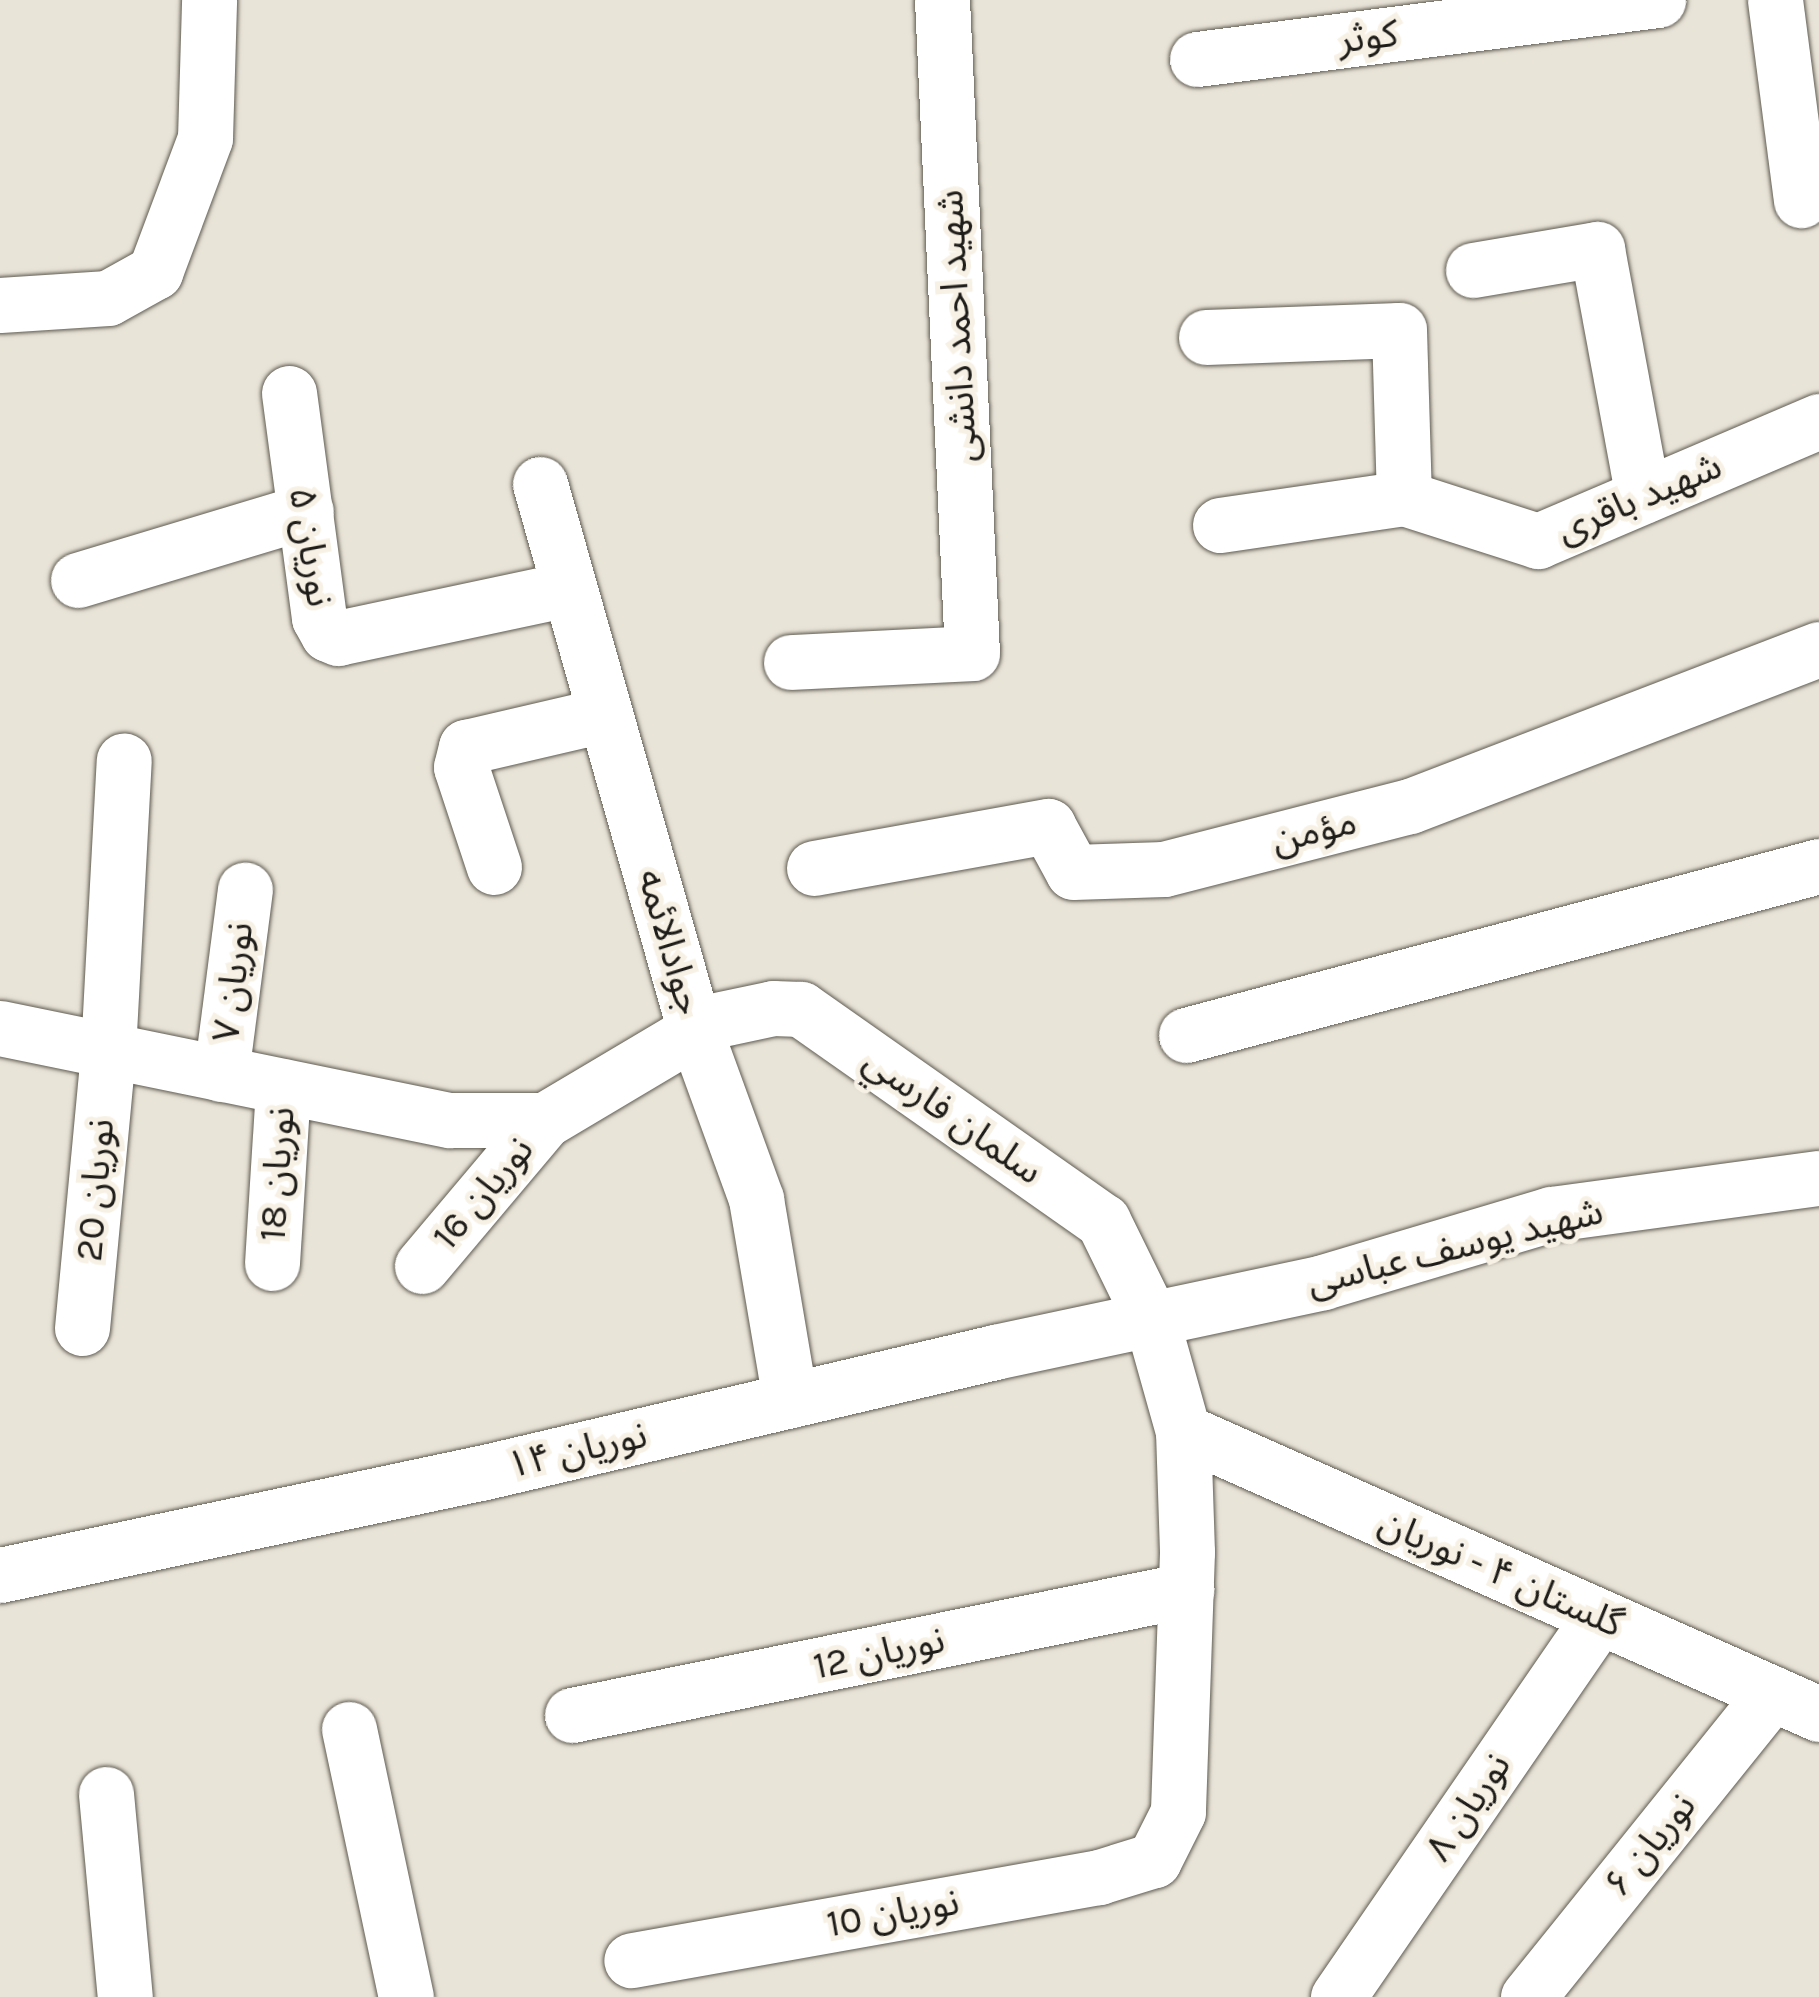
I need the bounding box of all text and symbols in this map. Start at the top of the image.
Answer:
street label: کوثر [1335,11,1401,63]
street label: شهید احمد دانشی [927,189,987,463]
street label: شهید باقری [1550,443,1728,553]
street label: نوریان ۵ [279,484,343,610]
street label: مؤمن [1267,799,1361,863]
street label: جوادالائمه [628,864,712,1020]
street label: نوریان ۷ [203,920,263,1044]
street label: سلمان فارسي [855,1038,1051,1194]
street label: نوریان 18 [250,1105,304,1243]
street label: نوریان 20 [66,1117,124,1263]
street label: نوریان 16 [423,1127,543,1259]
street label: شهید یوسف عباسی [1302,1188,1608,1306]
street label: نوریان ۱۴ [503,1412,651,1488]
street label: گلستان ۴ - نوریان [1372,1499,1630,1647]
street label: نوریان 12 [809,1617,949,1689]
street label: نوریان ۸ [1415,1744,1521,1870]
street label: نوریان ۶ [1594,1784,1706,1906]
street label: نوریان 10 [823,1879,963,1947]

